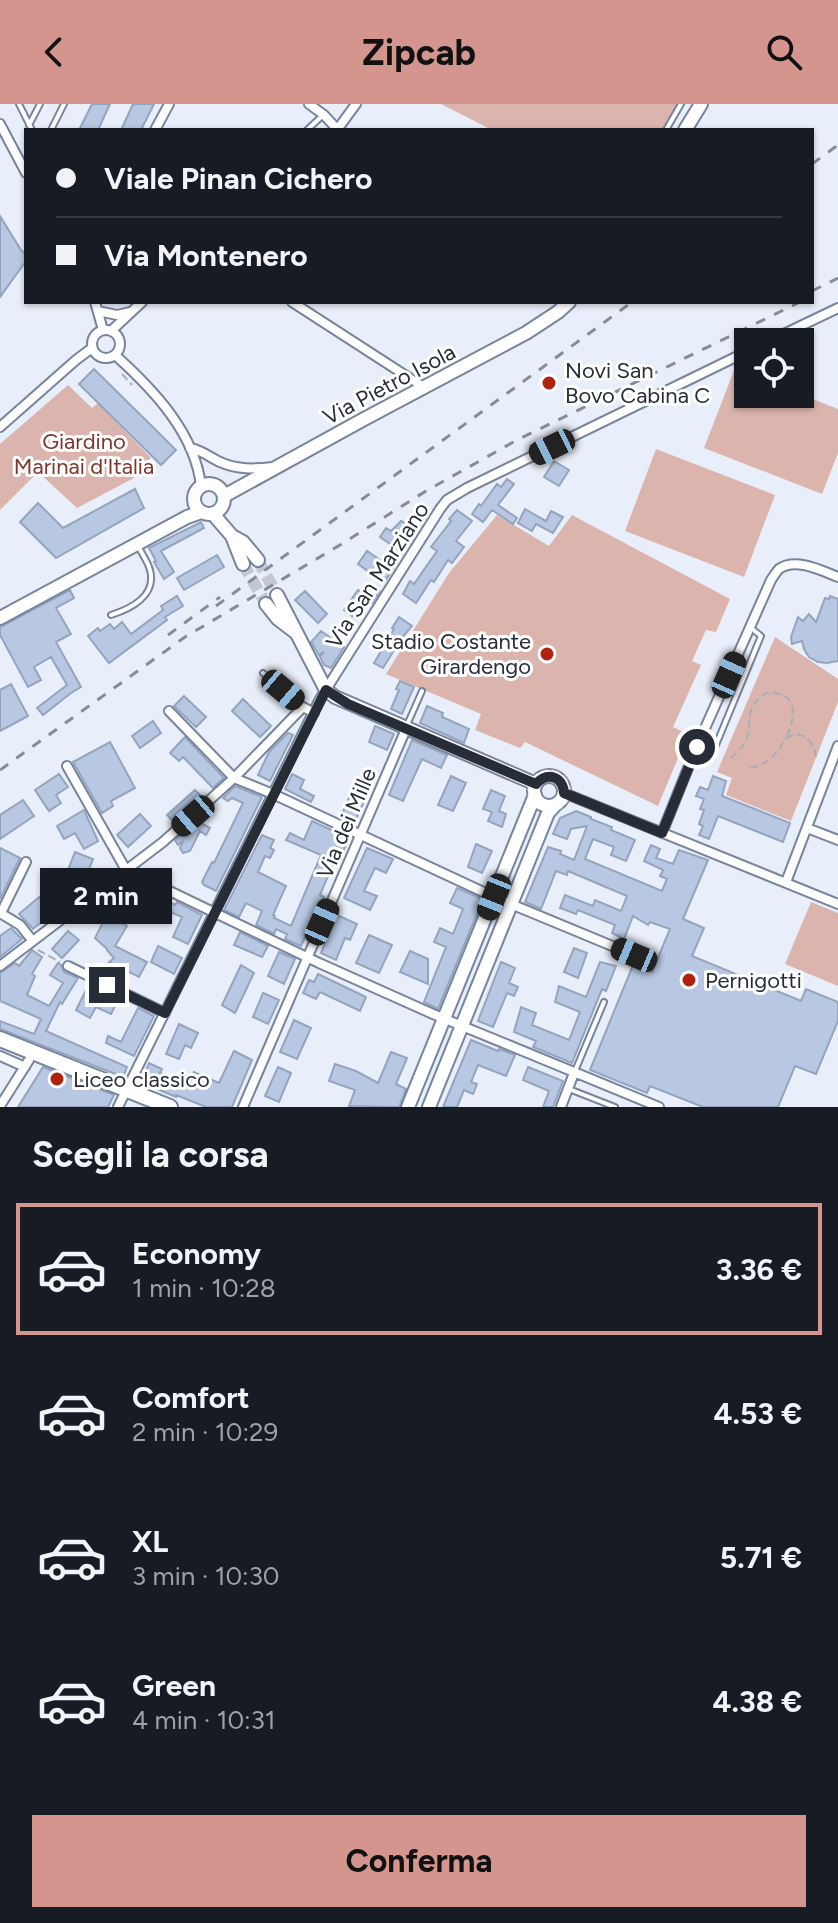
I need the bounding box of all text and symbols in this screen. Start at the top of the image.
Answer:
icon: back [32,30,76,74]
icon: search [762,30,806,74]
text: Zipcab [362,31,476,74]
text: Viale Pinan Cichero [104,160,372,197]
text: Via Montenero [104,237,308,274]
map controls [734,328,814,408]
button: locate [734,328,814,408]
street label: Via Pietro Isola [319,338,460,431]
place label: Novi San Bovo Cabina C [565,357,710,409]
marker: Novi San Bovo Cabina C [540,374,558,392]
car [525,426,579,468]
park label: Giardino Marinai d'Italia [14,428,154,480]
street label: Via San Marziano [320,497,435,653]
place label: Stadio Costante Girardengo [371,628,531,680]
marker: Stadio Costante Girardengo [538,645,556,663]
car [708,648,750,702]
car [257,665,309,715]
route start [679,729,715,765]
street label: Via dei Mille [311,764,382,883]
car [167,791,219,841]
callout: 2 min [41,869,173,925]
car [474,870,514,924]
text: 2 min [73,880,139,912]
car [301,895,343,949]
car [607,935,661,975]
route end [89,967,125,1003]
place label: Pernigotti [705,967,802,994]
marker: Pernigotti [680,971,698,989]
place label: Liceo classico [73,1066,210,1093]
marker: Liceo classico [48,1070,66,1088]
text: Scegli la corsa [32,1133,269,1176]
icon: car [36,1233,108,1305]
text: Economy [132,1235,261,1272]
text: 3.36 € [716,1251,802,1288]
text: 1 min · 10:28 [132,1272,276,1304]
icon: car [36,1377,108,1449]
text: Comfort [132,1379,250,1416]
text: 4.53 € [713,1395,802,1432]
text: 2 min · 10:29 [132,1416,278,1448]
icon: car [36,1521,108,1593]
text: XL [132,1523,168,1560]
text: 5.71 € [720,1539,802,1576]
text: 3 min · 10:30 [132,1560,279,1592]
icon: car [36,1665,108,1737]
text: Green [132,1667,216,1704]
text: 4.38 € [713,1683,802,1720]
text: 4 min · 10:31 [132,1704,276,1736]
button: Conferma [32,1815,806,1907]

